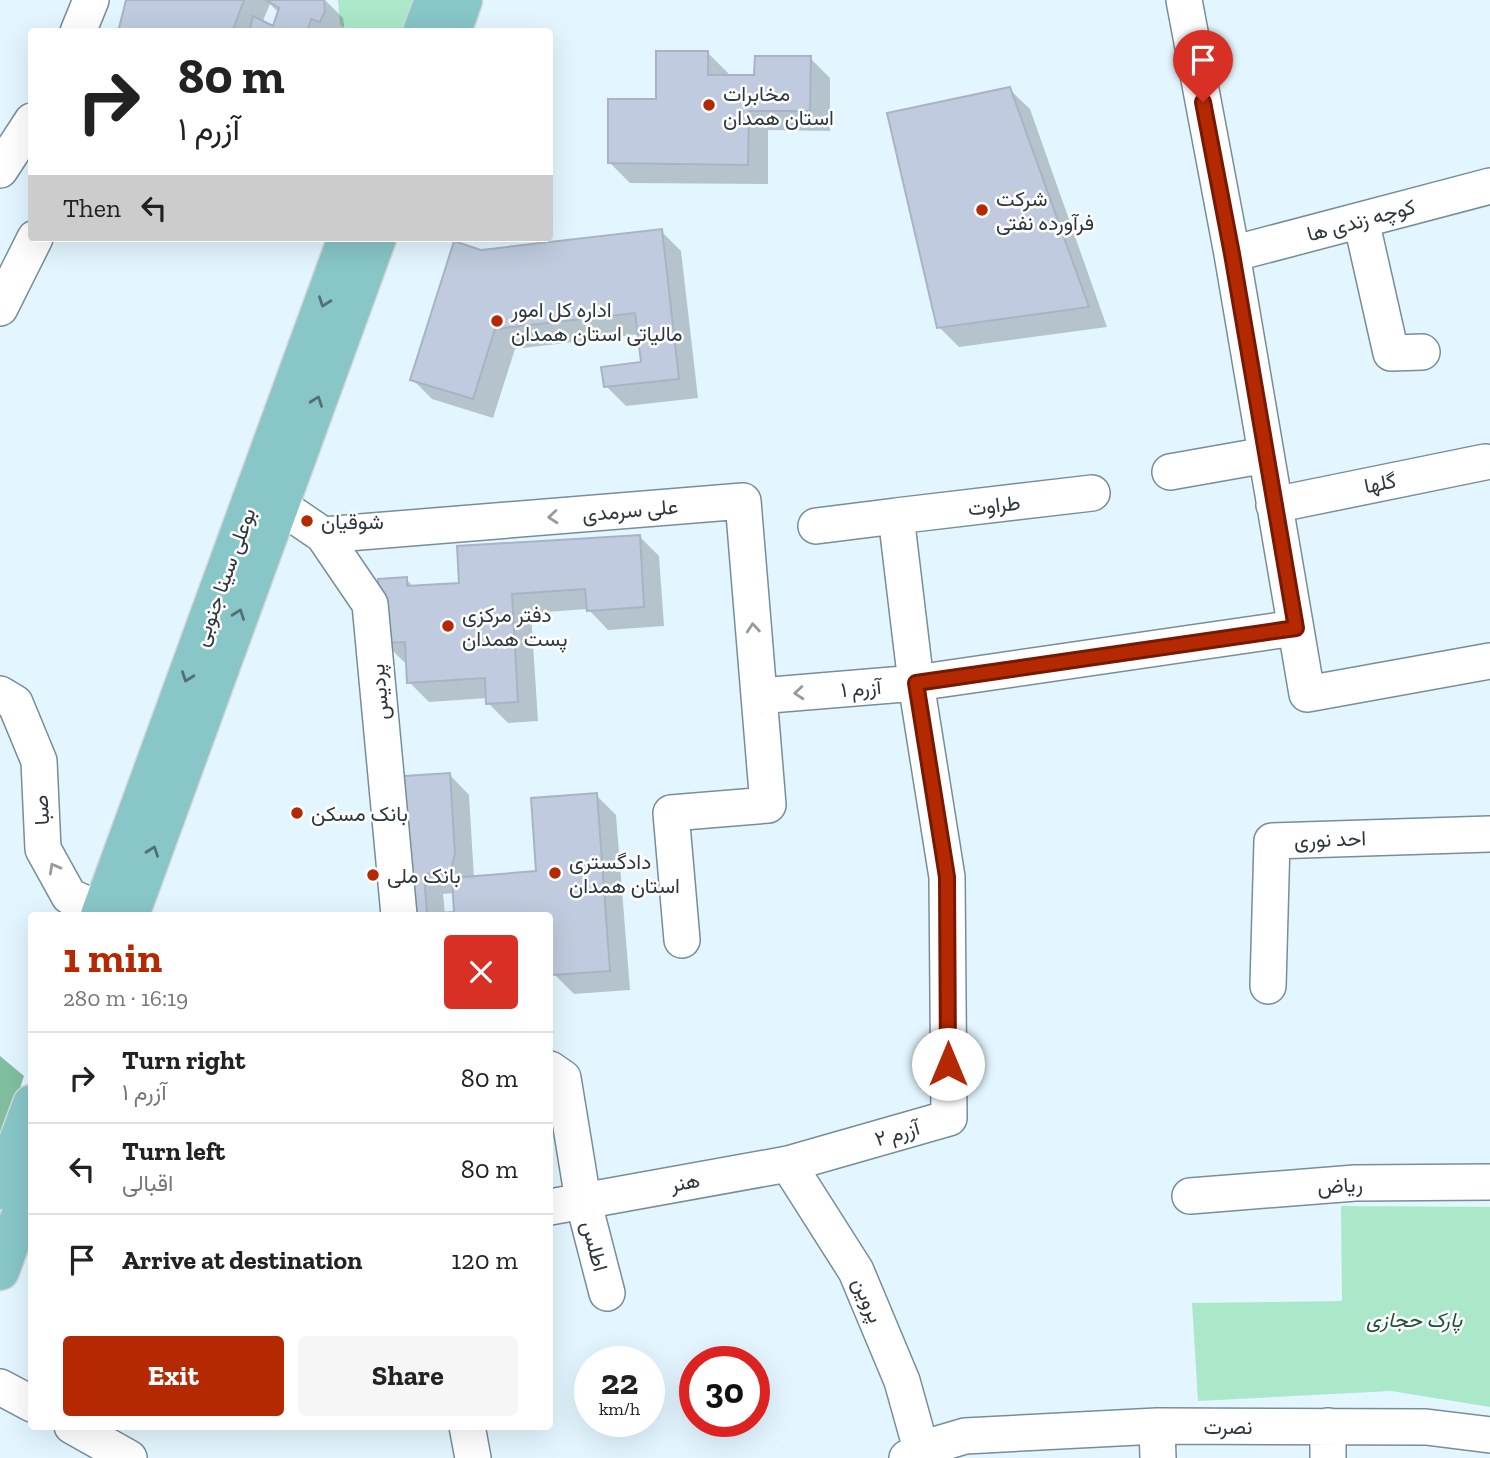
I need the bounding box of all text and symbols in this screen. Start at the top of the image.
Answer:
pin [1173,30,1233,102]
icon: arrive [1184,41,1222,79]
text: 80 m [178,47,285,106]
icon: right [63,56,154,147]
place label: مخابرات استان همدان [723,81,834,130]
marker: مخابرات استان همدان [701,97,717,113]
text: آزرم ۱ [178,110,240,148]
place label: شرکت فرآورده نفتی [996,186,1094,236]
icon: left [135,189,173,227]
text: Then [63,192,121,224]
street label: کوچه زندی ها [1304,194,1418,248]
marker: شرکت فرآورده نفتی [974,202,990,218]
one-way arrow [318,296,332,308]
place label: اداره کل امور مالیاتی استان همدان [510,297,683,346]
marker: اداره کل امور مالیاتی استان همدان [489,313,505,329]
one-way arrow [309,395,323,407]
street label: گلها [1362,468,1398,499]
street label: طراوت [966,489,1022,522]
street label: علی سرمدی [581,493,679,528]
street label: بوعلی سینا جنوبی [187,504,262,650]
place label: شوقیان [321,509,384,535]
one-way arrow [547,509,558,524]
marker: شوقیان [299,513,315,529]
place label: دفتر مرکزی پست همدان [462,602,567,653]
one-way arrow [231,609,245,621]
marker: دفتر مرکزی پست همدان [440,618,456,634]
one-way arrow [746,622,761,633]
street label: پردیس [364,663,396,721]
one-way arrow [181,670,195,682]
street label: آزرم ۱ [840,674,885,704]
one-way arrow [794,685,805,700]
street label: صبا [28,794,54,826]
place label: بانک مسکن [311,801,408,826]
marker: بانک مسکن [289,805,305,821]
street label: احد نوری [1293,825,1367,854]
one-way arrow [145,846,159,858]
place label: دادگستری استان همدان [569,849,680,898]
one-way arrow [48,862,62,875]
place label: بانک ملی [387,863,461,888]
marker: دادگستری استان همدان [547,865,563,881]
marker: بانک ملی [365,867,381,883]
text: 1 min [63,932,162,983]
button: close [444,935,518,1009]
text: 280 m · 16:19 [63,984,188,1012]
position arrow [911,1027,985,1101]
text: Turn right [122,1044,245,1076]
icon: right [63,1059,101,1097]
text: 80 m [461,1062,518,1094]
text: آزرم ۱ [122,1078,166,1106]
street label: آزرم ۲ [872,1114,925,1153]
text: Turn left [122,1135,225,1167]
icon: left [63,1150,101,1188]
text: 80 m [461,1153,518,1185]
street label: هنر [667,1167,702,1198]
text: اقبالی [122,1169,173,1197]
street label: ریاض [1317,1171,1363,1200]
street label: اطلس [576,1218,614,1274]
icon: arrive [63,1241,101,1279]
text: Arrive at destination [122,1244,362,1276]
text: 120 m [451,1244,518,1276]
street label: پروین [846,1274,889,1327]
park label: پارک حجازی [1366,1307,1463,1334]
button: Exit [63,1336,284,1416]
button: Share [298,1336,518,1416]
speed limit sign: 30 [679,1346,770,1437]
text: 22 [601,1361,638,1403]
text: km/h [599,1398,640,1420]
street label: نصرت [1204,1414,1252,1440]

